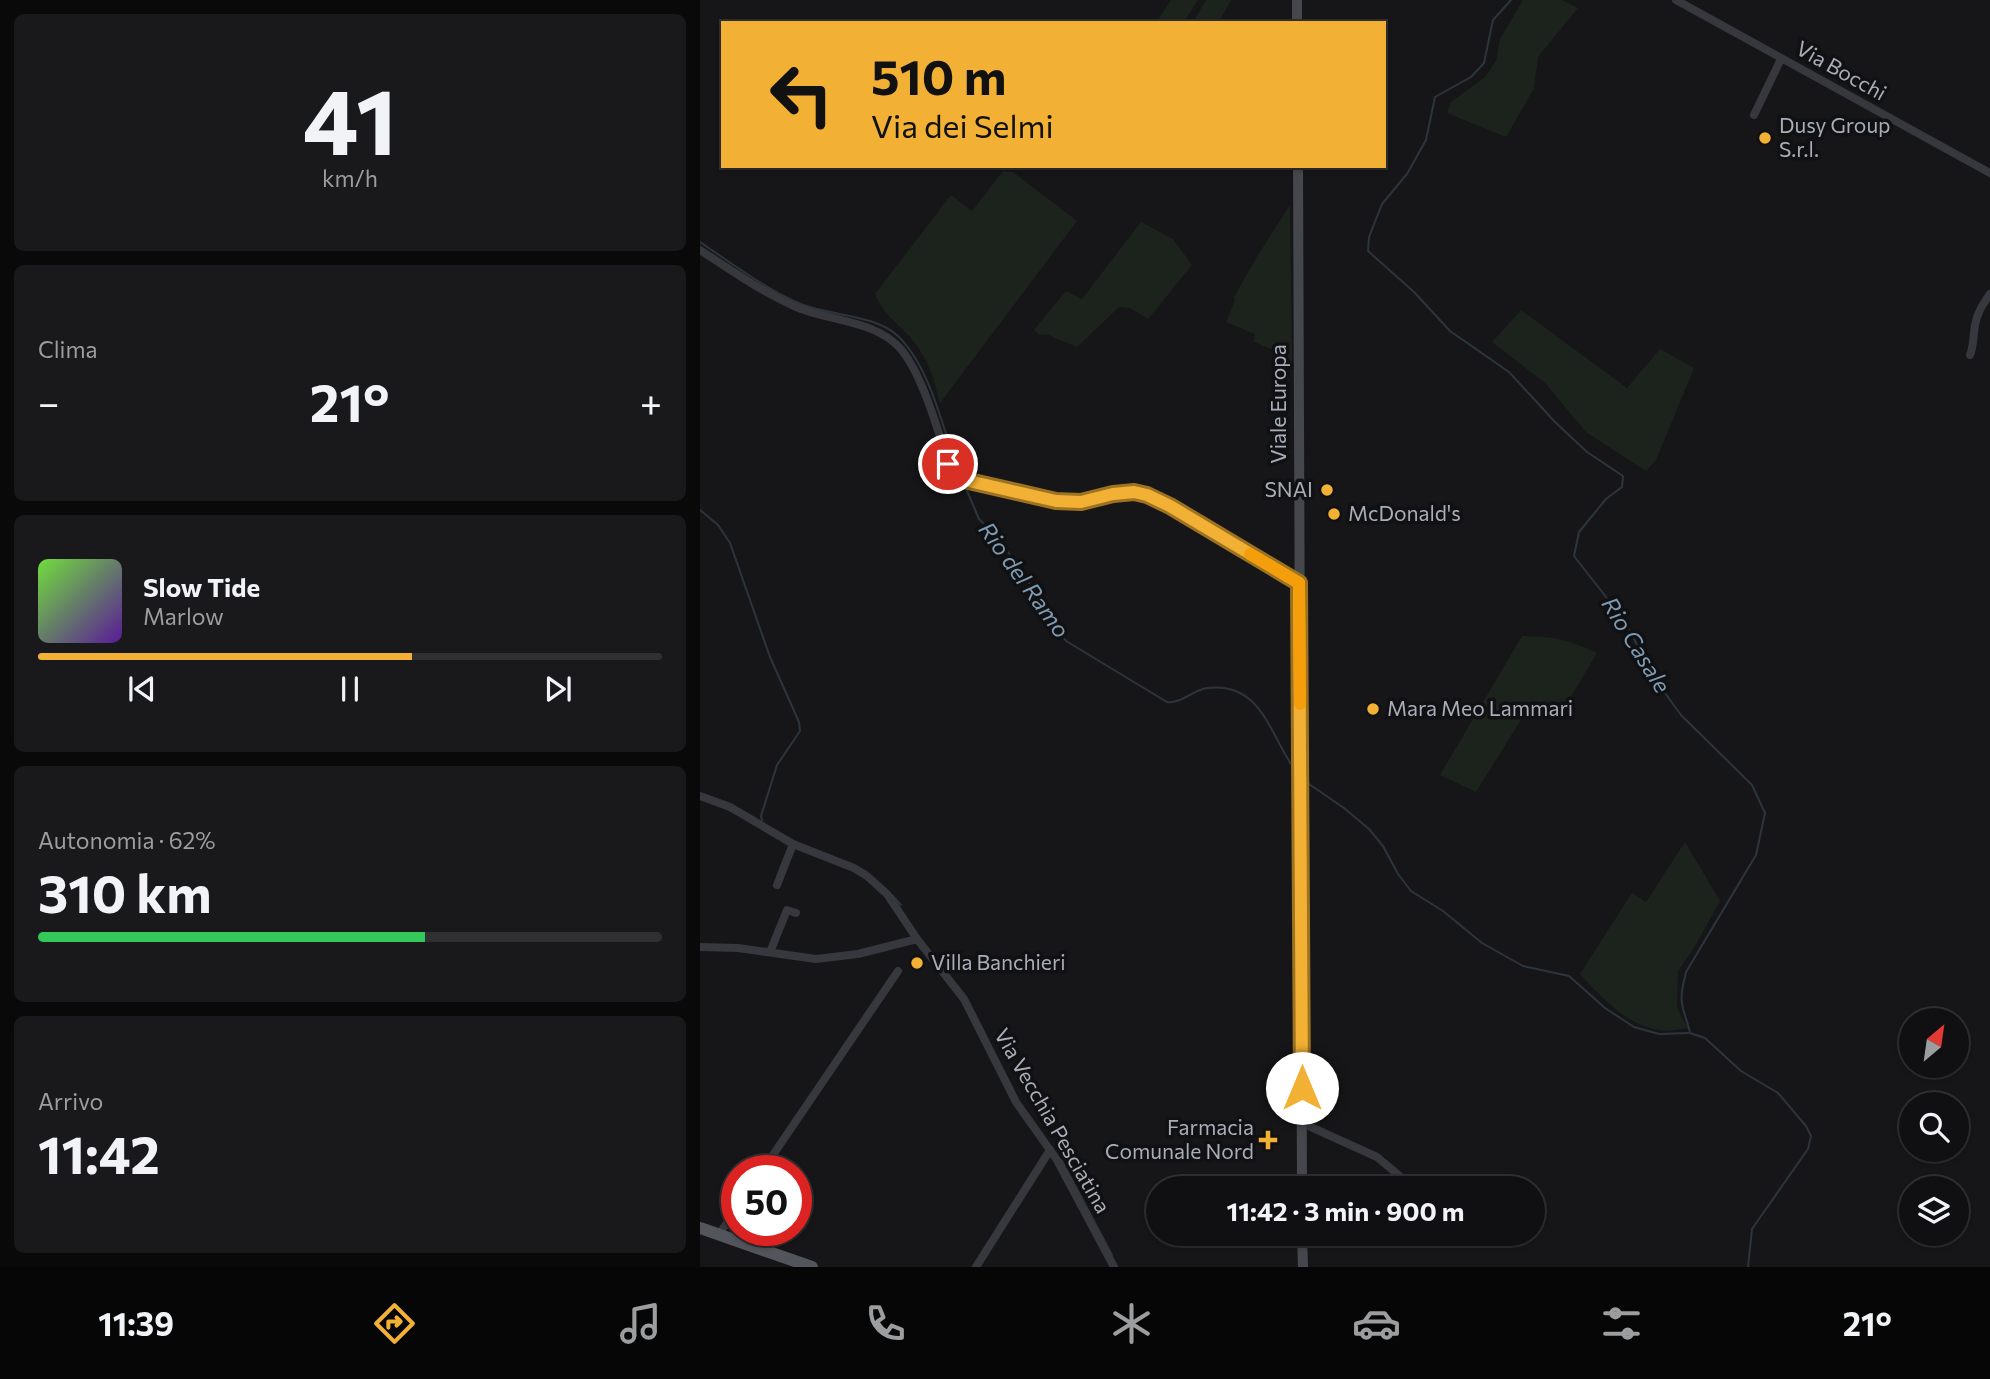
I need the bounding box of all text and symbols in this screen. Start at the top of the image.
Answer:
street label: Via Bocchi [1792,35,1891,105]
text: 510 m [871,45,1006,105]
icon: left [756,49,847,140]
text: 41 [303,62,397,174]
text: Via dei Selmi [871,105,1054,145]
place label: Dusy Group S.r.l. [1779,112,1891,161]
marker: Dusy Group S.r.l. [1757,130,1773,146]
text: km/h [322,164,378,192]
text: Clima [38,335,98,363]
street label: Viale Europa [1265,344,1290,464]
text: 21° [310,369,389,433]
text: − [38,378,60,425]
text: + [640,378,662,425]
pin [918,434,978,494]
icon: arrive [929,445,967,483]
place label: SNAI [1264,476,1313,501]
marker: SNAI [1319,482,1335,498]
place label: McDonald's [1348,500,1461,525]
marker: McDonald's [1326,506,1342,522]
water label: Rio del Ramo [973,516,1076,643]
text: Slow Tide [143,571,260,602]
water label: Rio Casale [1596,591,1677,698]
text: Marlow [143,602,224,630]
icon: previous [123,670,161,708]
icon: pause [331,670,369,708]
icon: next [539,670,577,708]
place label: Mara Meo Lammari [1387,695,1573,720]
marker: Mara Meo Lammari [1365,701,1381,717]
text: Autonomia · 62% [38,826,216,854]
text: 310 km [38,860,212,924]
place label: Villa Banchieri [931,949,1066,974]
marker: Villa Banchieri [909,955,925,971]
north arrow [1899,1008,1969,1078]
map controls [1899,1008,1969,1246]
street label: Via Vecchia Pesciatina [990,1023,1116,1217]
position arrow [1265,1051,1339,1125]
text: Arrivo [38,1087,103,1115]
button: search [1899,1092,1969,1162]
place label: Farmacia Comunale Nord [1105,1114,1254,1163]
text: 11:42 [38,1121,160,1185]
marker: Farmacia Comunale Nord [1260,1132,1276,1148]
speed limit sign: 50 [721,1155,812,1246]
button: layers [1899,1176,1969,1246]
text: 11:42 · 3 min · 900 m [1227,1195,1464,1226]
icon: directions [370,1299,419,1348]
icon: music [616,1299,665,1348]
icon: phone [861,1299,910,1348]
icon: climate [1107,1299,1156,1348]
icon: car [1352,1299,1401,1348]
icon: filters [1597,1299,1646,1348]
text: 11:39 [98,1303,174,1343]
text: 21° [1843,1303,1892,1343]

